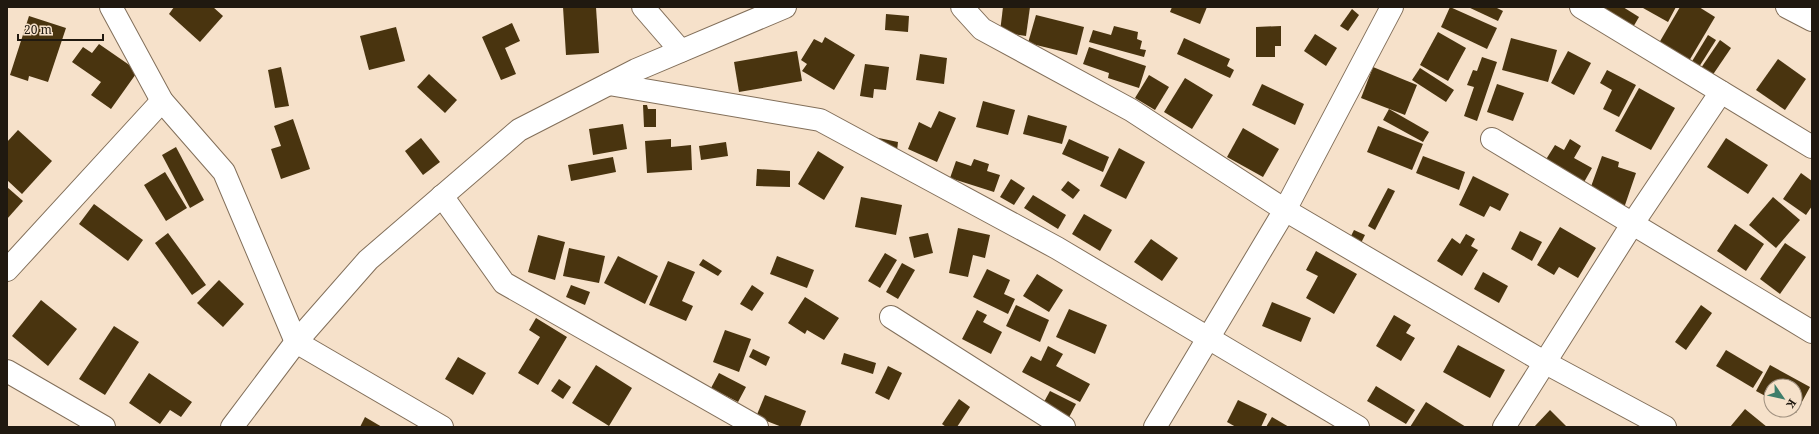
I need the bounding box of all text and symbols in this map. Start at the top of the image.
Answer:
scale bar [18,16,103,42]
text: 20 m [24,21,52,38]
north arrow [1763,378,1803,418]
text: K [1783,396,1800,412]

